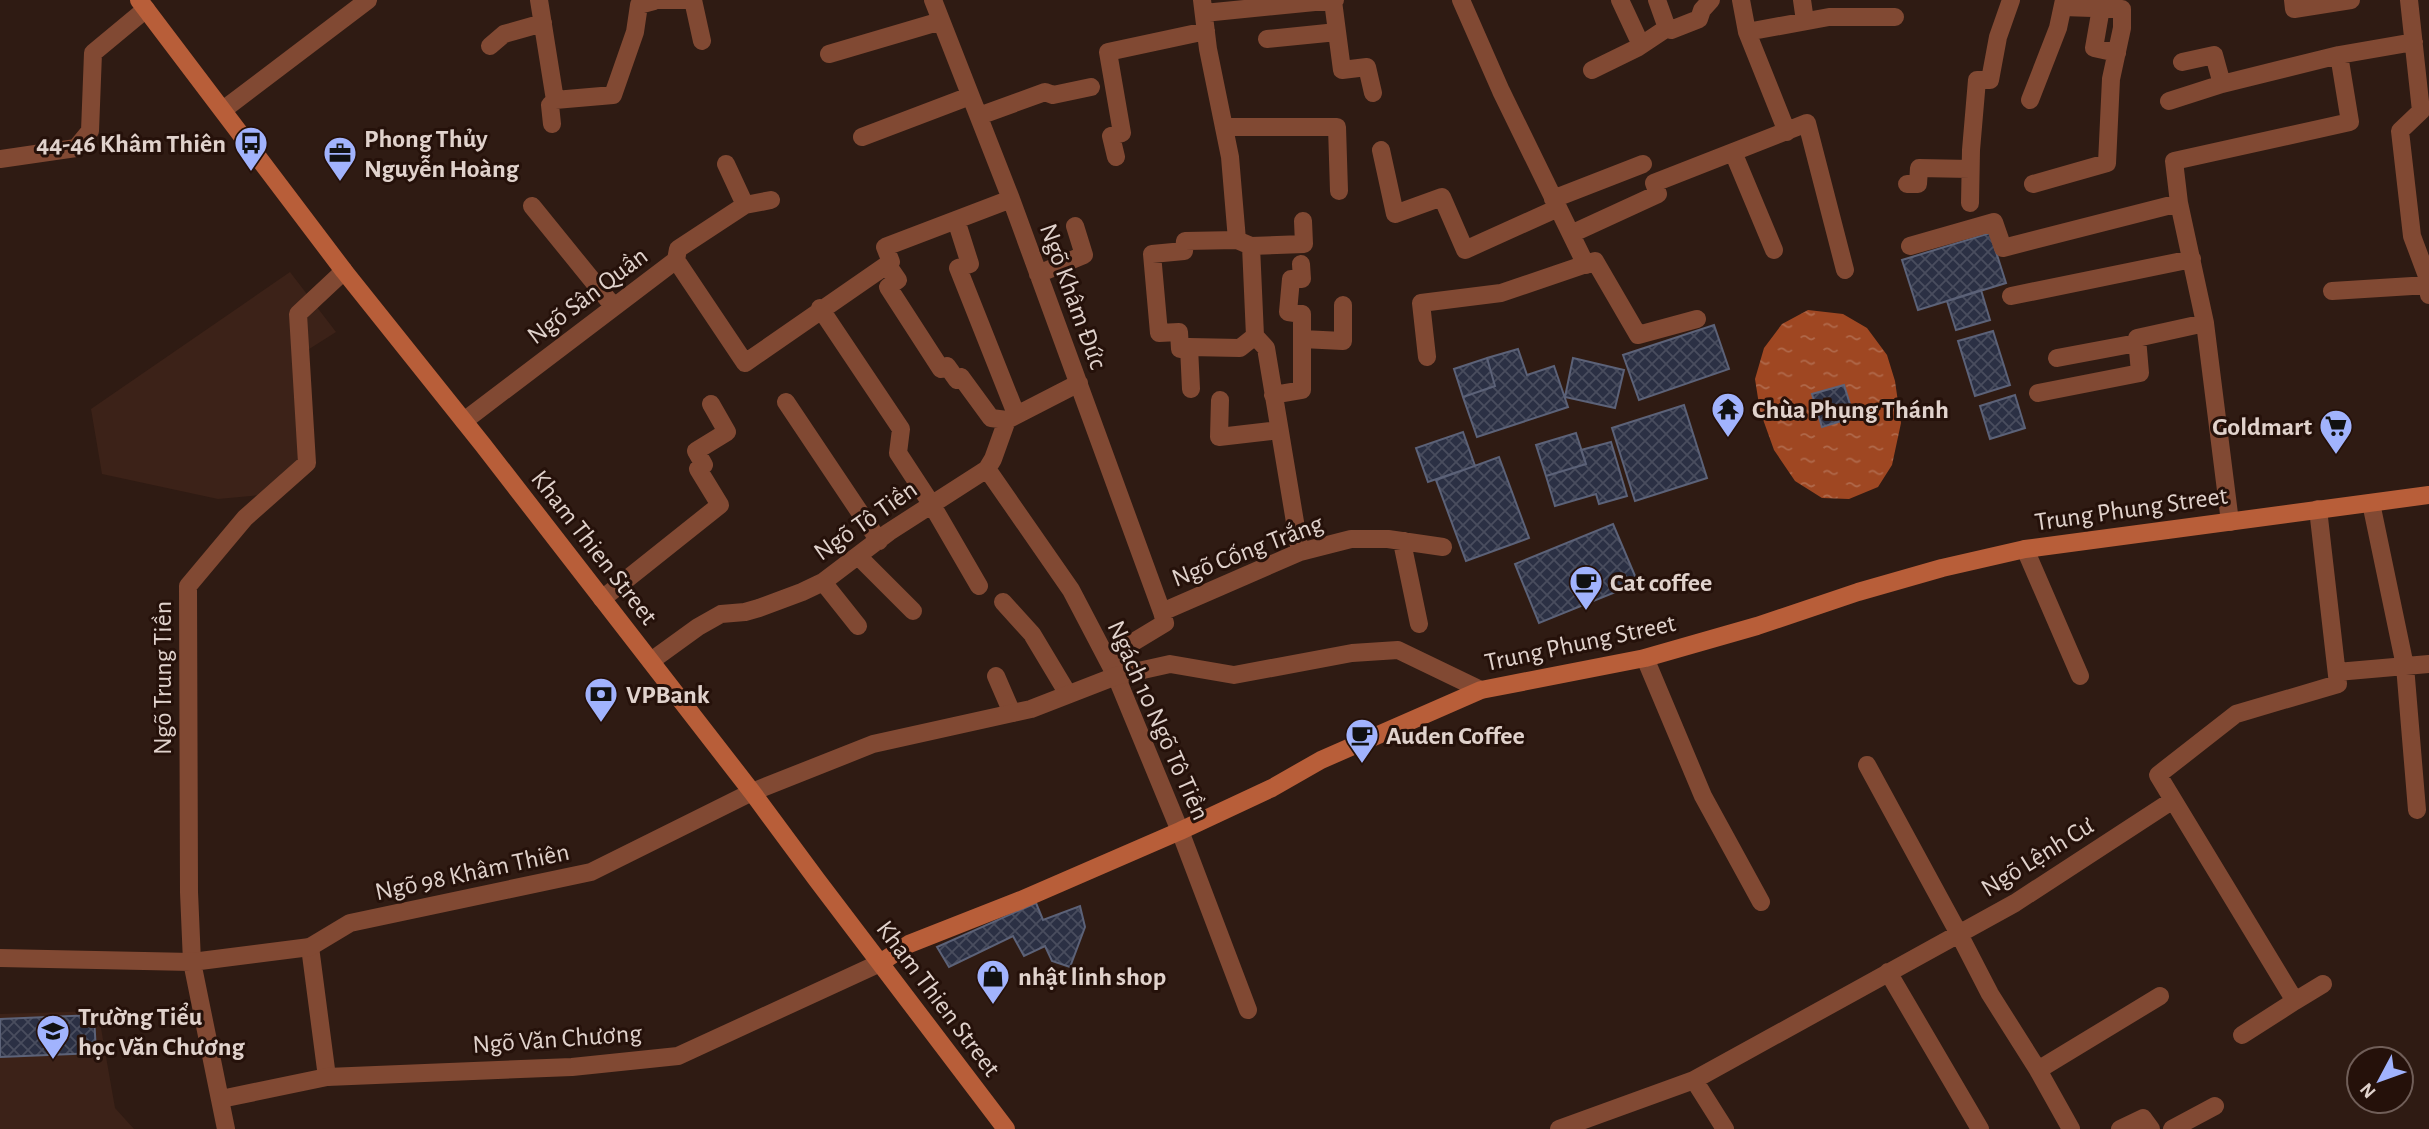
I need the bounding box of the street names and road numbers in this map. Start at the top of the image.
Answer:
street label: Ngõ Khâm Đức [1035,220,1111,373]
street label: Ngõ Sân Quần [523,242,653,349]
street label: Kham Thien Street [526,466,662,630]
street label: Ngõ Tô Tiền [809,476,922,566]
street label: Trung Phung Street [2033,483,2229,535]
street label: Ngõ Cống Trắng [1168,510,1327,592]
street label: Ngõ Trung Tiền [150,601,176,755]
street label: Trung Phung Street [1482,610,1678,676]
street label: Ngách 10 Ngõ Tô Tiền [1102,617,1214,824]
street label: Ngõ Lệnh Cư [1977,812,2099,902]
street label: Ngõ 98 Khâm Thiên [373,839,572,905]
street label: Kham Thien Street [871,916,1005,1081]
street label: Ngõ Văn Chương [471,1020,643,1058]

